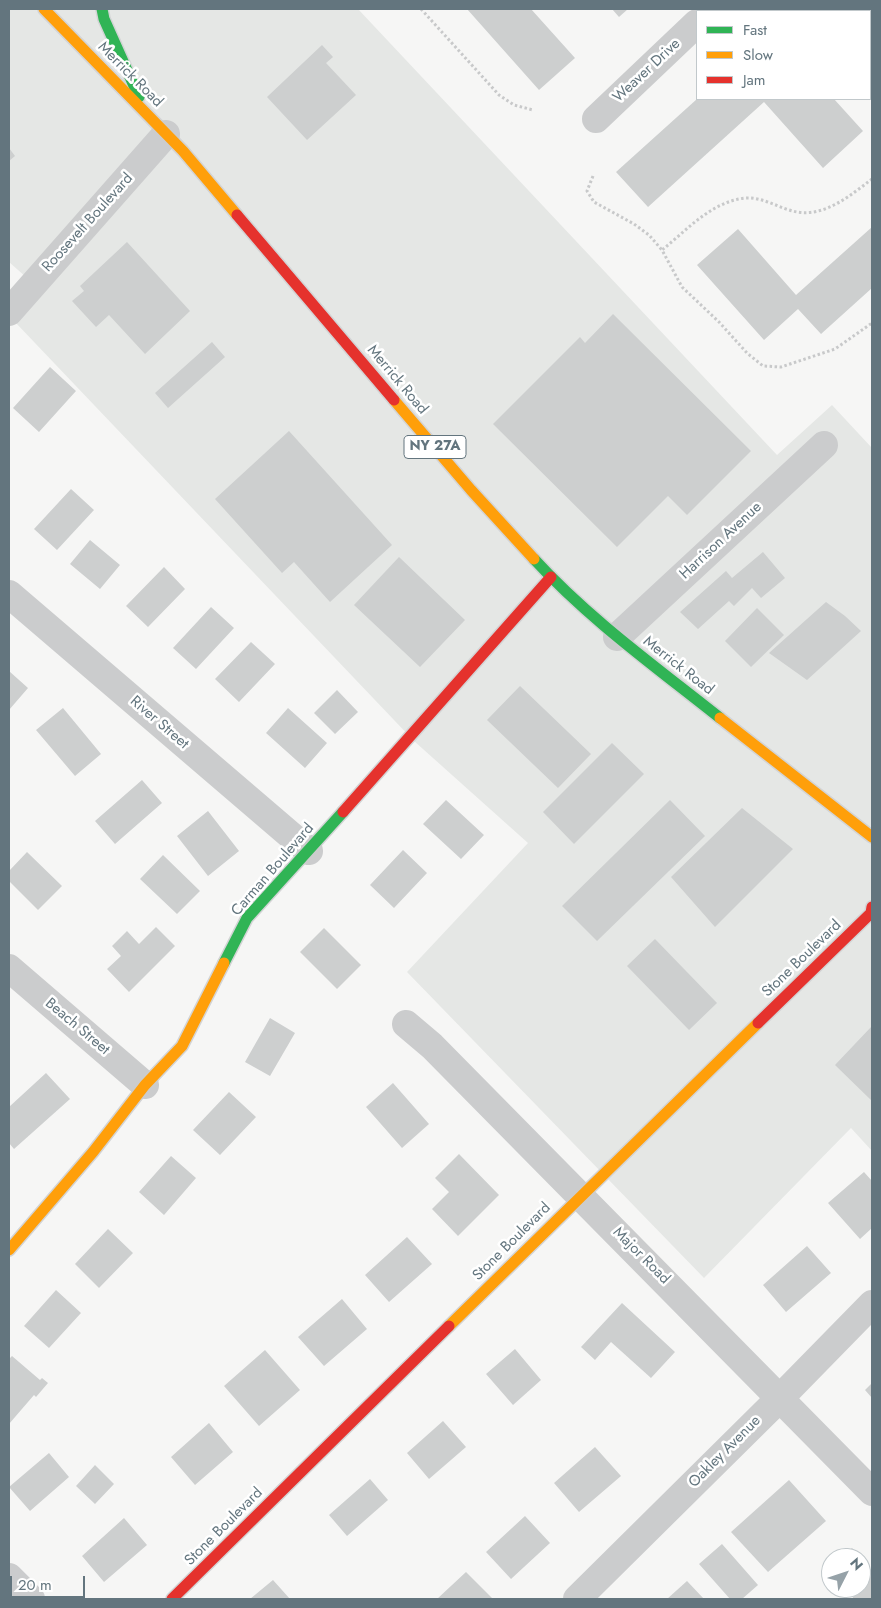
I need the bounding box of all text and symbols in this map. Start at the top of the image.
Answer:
legend [696,10,871,100]
text: Fast [743,19,767,41]
street label: Weaver Drive [610,35,684,107]
street label: Merrick Road [94,39,166,111]
text: Slow [743,44,773,66]
text: Jam [743,69,766,91]
street label: Roosevelt Boulevard [39,170,137,276]
street label: Merrick Road [363,342,431,418]
road number: NY 27A [404,436,466,458]
street label: Harrison Avenue [676,498,766,584]
street label: Merrick Road [639,633,717,699]
street label: River Street [126,693,192,753]
street label: Carman Boulevard [228,820,318,920]
street label: Stone Boulevard [759,917,845,1001]
street label: Beach Street [41,995,113,1059]
street label: Stone Boulevard [469,1199,555,1285]
street label: Major Road [609,1224,673,1288]
street label: Oakley Avenue [685,1412,765,1492]
street label: Stone Boulevard [181,1484,267,1570]
north arrow [821,1548,871,1598]
text: N [845,1553,868,1575]
scale bar [12,1566,88,1598]
text: 20 m [18,1574,52,1596]

